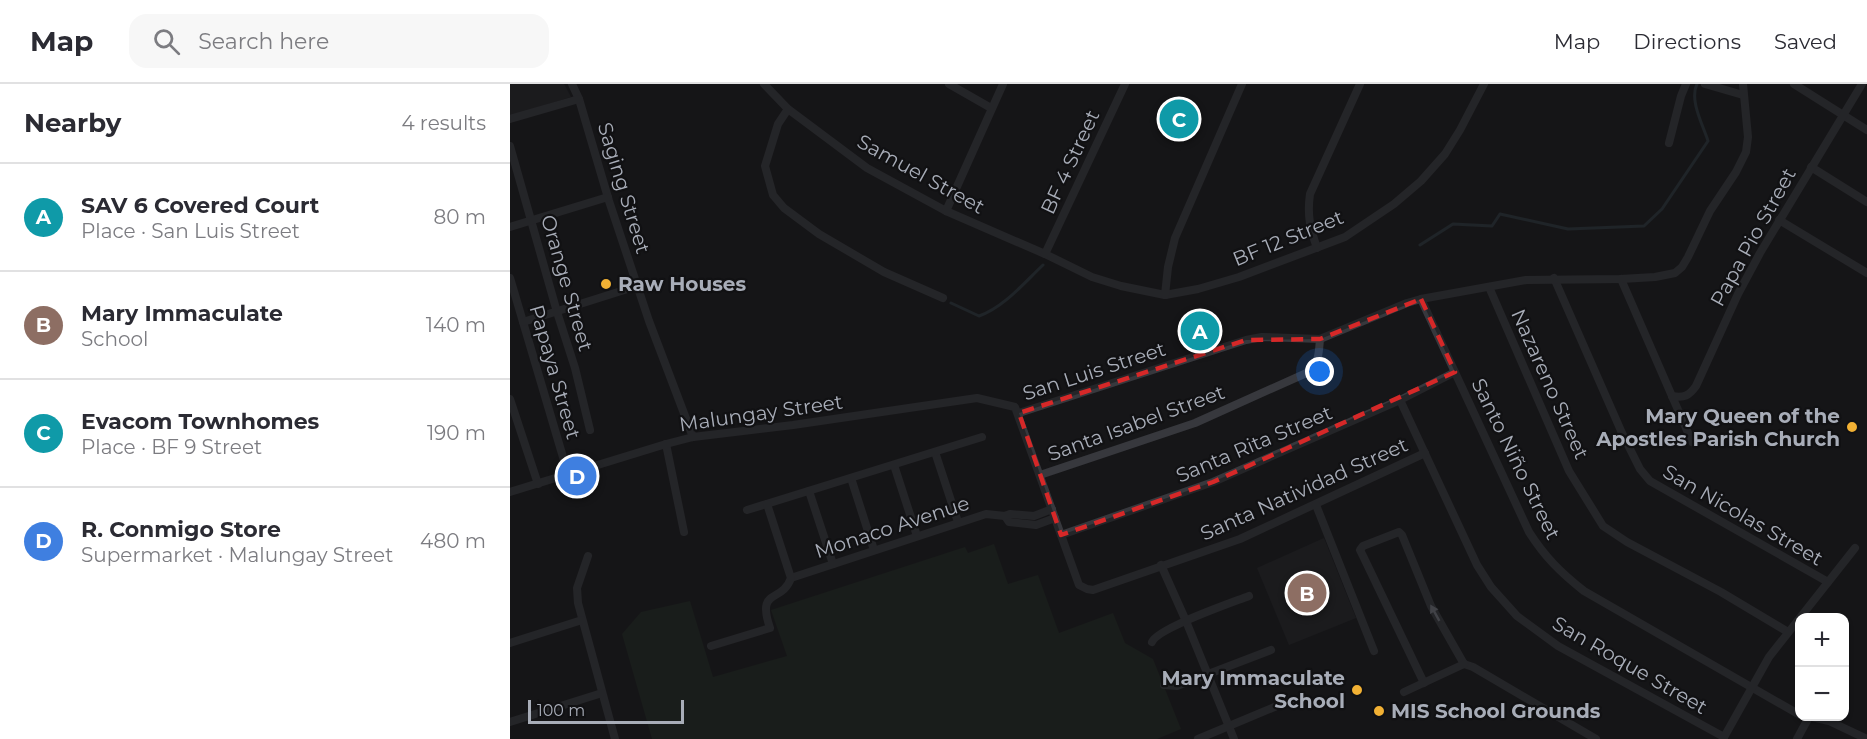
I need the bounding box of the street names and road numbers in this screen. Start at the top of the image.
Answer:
street label: BF 4 Street [1035,106,1105,218]
street label: Saging Street [593,119,655,257]
street label: Samuel Street [853,129,989,219]
street label: Papa Pio Street [1705,164,1801,310]
street label: BF 12 Street [1229,205,1347,271]
street label: Orange Street [536,212,598,354]
street label: Papaya Street [524,302,586,442]
street label: Nazareno Street [1506,305,1594,463]
street label: San Luis Street [1020,337,1168,405]
street label: Santo Niño Street [1467,374,1565,544]
street label: Santa Isabel Street [1044,380,1228,466]
street label: Malungay Street [678,390,844,436]
street label: Santa Rita Street [1172,400,1336,488]
street label: Santa Natividad Street [1196,432,1412,546]
street label: San Nicolas Street [1659,459,1827,571]
street label: Monaco Avenue [812,491,972,563]
street label: San Roque Street [1548,611,1712,719]

